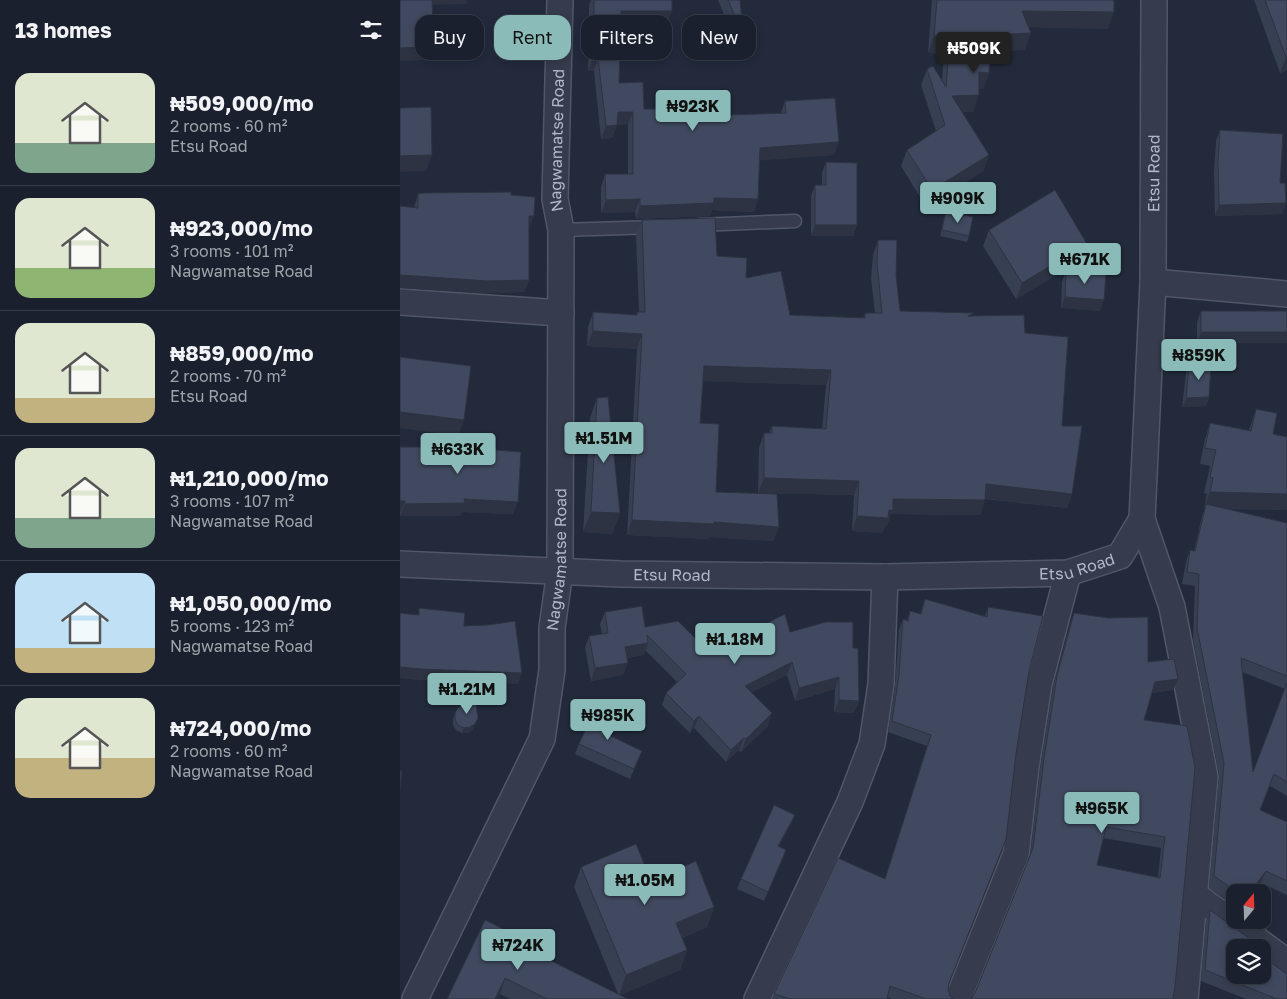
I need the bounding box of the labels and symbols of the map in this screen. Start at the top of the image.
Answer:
pin: ₦509K [939,32,1009,74]
street label: Nagwamatse Road [545,68,568,213]
pin: ₦923K [658,90,728,132]
street label: Etsu Road [1143,134,1164,212]
pin: ₦909K [923,182,993,224]
pin: ₦671K [1050,242,1120,285]
pin: ₦859K [1164,338,1234,381]
pin: ₦1.51M [563,422,645,464]
pin: ₦633K [423,432,493,475]
street label: Nagwamatse Road [542,488,571,632]
street label: Etsu Road [1039,548,1117,584]
street label: Etsu Road [633,564,711,585]
pin: ₦1.18M [694,622,776,665]
pin: ₦1.21M [426,672,508,715]
pin: ₦985K [573,698,643,741]
pin: ₦965K [1067,792,1137,834]
pin: ₦1.05M [604,864,686,906]
north arrow [1226,884,1271,929]
pin: ₦724K [483,928,553,971]

